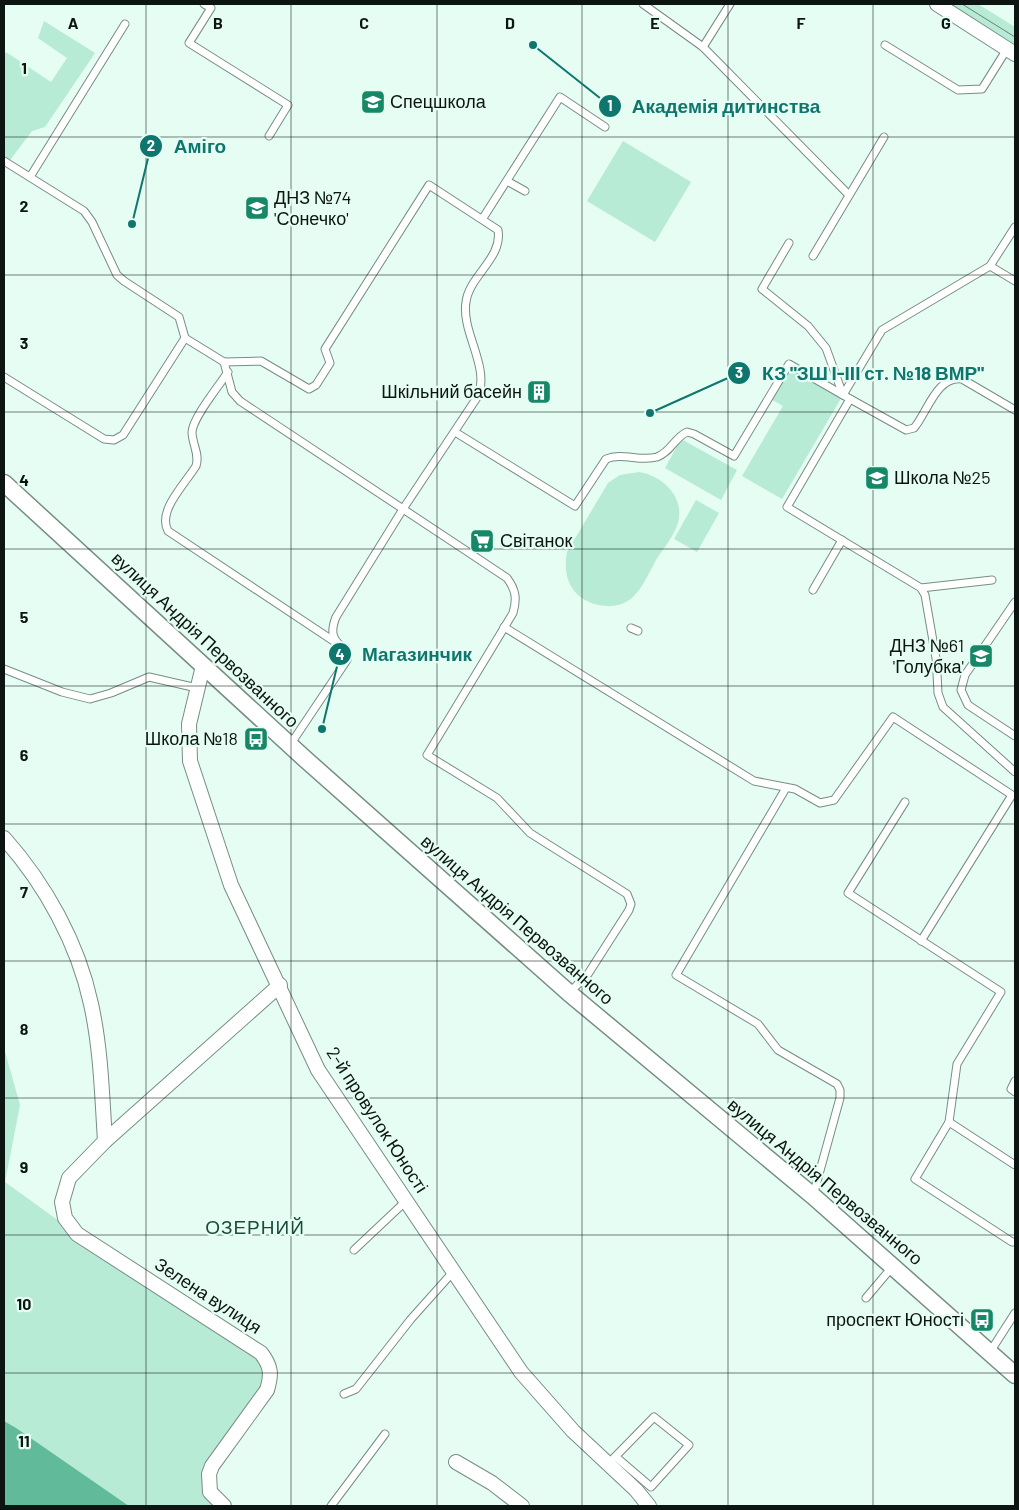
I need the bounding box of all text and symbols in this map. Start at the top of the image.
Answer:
text: A [68,13,79,32]
text: B [213,13,223,32]
text: C [359,13,369,32]
text: D [505,13,515,32]
text: E [650,13,660,32]
text: F [797,13,806,32]
text: G [941,13,951,32]
text: 1 [21,58,27,77]
school or university icon: Спецшкола [360,89,386,115]
callout: Академія дитинства [597,89,830,123]
place label: Спецшкола [390,90,487,112]
text: Академія дитинства [632,94,821,117]
text: 1 [607,96,613,114]
callout: Аміго [138,129,236,163]
text: Аміго [174,134,226,157]
text: 2 [147,136,155,154]
place label: ДНЗ №74 'Сонечко' [274,186,351,229]
school or university icon: ДНЗ №74 'Сонечко' [244,195,270,221]
text: 2 [20,196,29,215]
text: 3 [20,333,28,352]
callout: КЗ "ЗШ І-ІІІ ст. №18 ВМР" [727,356,994,390]
text: КЗ "ЗШ І-ІІІ ст. №18 ВМР" [762,361,984,384]
text: 3 [735,363,743,381]
building icon: Шкільний басейн [526,379,552,405]
place label: Шкільний басейн [381,380,522,402]
school or university icon: Школа №25 [864,465,890,491]
place label: Школа №25 [894,466,991,488]
text: 4 [19,470,29,489]
supermarket icon: Світанок [469,528,495,554]
place label: Світанок [500,529,573,551]
street label: вулиця Андрія Первозванного [108,547,304,732]
text: 5 [20,607,29,626]
place label: ДНЗ №61 'Голубка' [890,634,964,677]
callout: Магазинчик [327,637,482,671]
text: Магазинчик [362,642,473,665]
school or university icon: ДНЗ №61 'Голубка' [968,643,994,669]
text: 4 [335,645,345,663]
bus stop icon: Школа №18 [243,726,269,752]
place label: Школа №18 [145,727,238,749]
text: 6 [20,745,29,764]
street label: вулиця Андрія Первозванного [417,830,618,1009]
text: 7 [20,882,28,901]
text: 8 [20,1019,29,1038]
street label: 2-й провулок Юності [322,1042,433,1197]
street label: вулиця Андрія Первозванного [724,1093,928,1269]
text: 9 [20,1157,28,1176]
district label: ОЗЕРНИЙ [205,1215,305,1238]
street label: Зелена вулиця [151,1253,266,1338]
text: 10 [17,1294,31,1313]
bus stop icon: проспект Юності [969,1307,995,1333]
place label: проспект Юності [826,1308,964,1330]
text: 11 [18,1431,30,1450]

